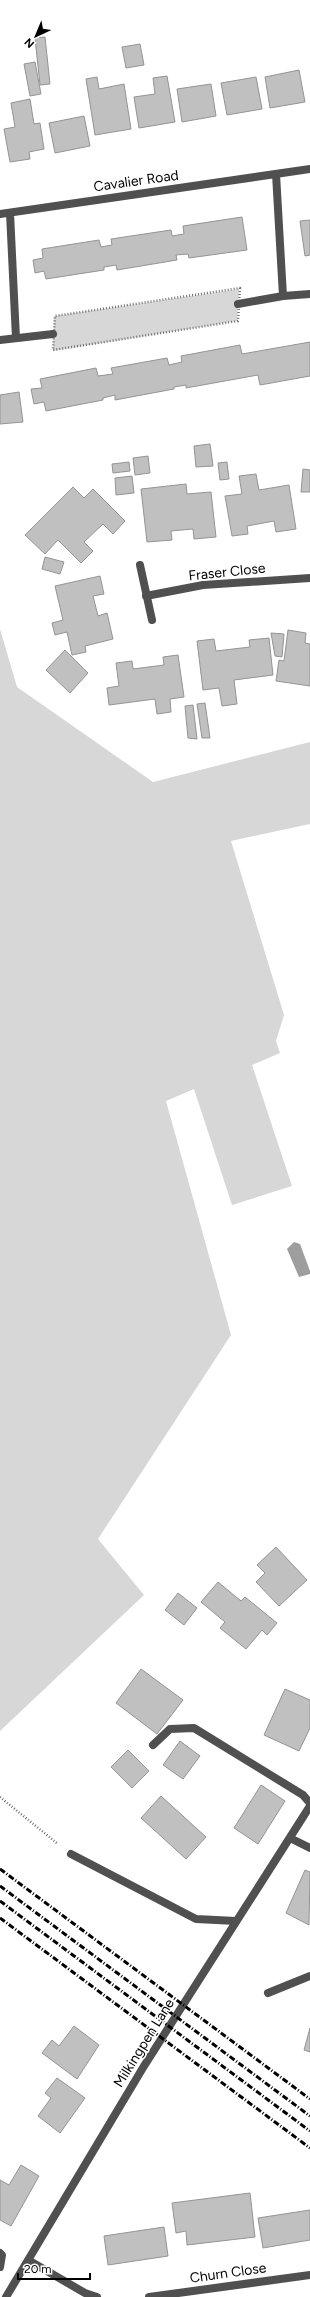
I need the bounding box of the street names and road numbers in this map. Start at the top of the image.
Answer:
street label: Cavalier Road [92,167,180,195]
street label: Fraser Close [188,559,267,584]
street label: Milkingpen Lane [110,1995,178,2090]
street label: Churn Close [189,2259,268,2287]

